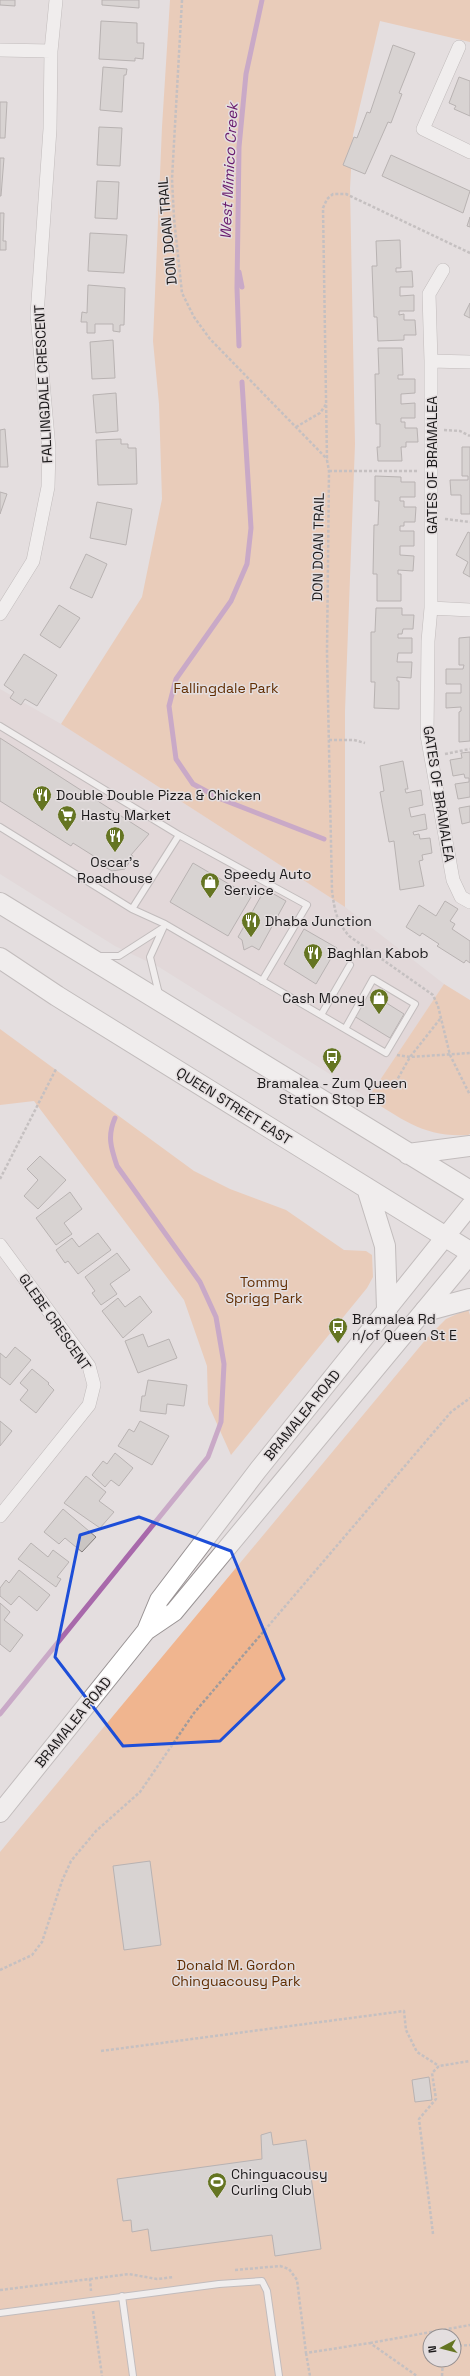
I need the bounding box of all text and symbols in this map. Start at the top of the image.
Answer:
water label: West Mimico Creek [215,100,242,240]
street label: DON DOAN TRAIL [153,176,181,286]
street label: FALLINGDALE CRESCENT [30,304,56,464]
street label: GATES OF BRAMALEA [423,396,441,534]
street label: DON DOAN TRAIL [308,492,328,601]
park label: Fallingdale Park [174,679,279,697]
street label: GATES OF BRAMALEA [419,724,459,864]
restaurant icon: Double Double Pizza & Chicken [31,784,53,812]
place label: Double Double Pizza & Chicken [56,786,261,804]
supermarket icon: Hasty Market [56,804,78,832]
place label: Hasty Market [81,806,171,824]
restaurant icon: Oscar's Roadhouse [104,825,126,853]
place label: Oscar's Roadhouse [77,853,153,887]
place label: Speedy Auto Service [224,865,311,899]
shop icon: Speedy Auto Service [199,871,221,899]
restaurant icon: Dhaba Junction [240,910,262,938]
place label: Dhaba Junction [265,912,372,930]
restaurant icon: Baghlan Kabob [302,942,324,970]
place label: Baghlan Kabob [327,944,429,962]
shop icon: Cash Money [368,987,390,1015]
place label: Cash Money [282,989,365,1007]
bus stop icon: Bramalea - Zum Queen Station Stop EB [321,1046,343,1074]
street label: QUEEN STREET EAST [173,1063,295,1149]
place label: Bramalea - Zum Queen Station Stop EB [257,1074,407,1108]
street label: GLEBE CRESCENT [15,1270,95,1374]
park label: Tommy Sprigg Park [226,1273,303,1307]
place label: Bramalea Rd n/of Queen St E [352,1310,457,1344]
bus stop icon: Bramalea Rd n/of Queen St E [327,1316,349,1344]
street label: BRAMALEA ROAD [260,1366,344,1464]
street label: BRAMALEA ROAD [31,1673,115,1771]
park label: Donald M. Gordon Chinguacousy Park [171,1956,301,1990]
place label: Chinguacousy Curling Club [231,2165,328,2199]
sports icon: Chinguacousy Curling Club [206,2171,228,2199]
north arrow [422,2328,462,2368]
text: N [425,2345,439,2354]

